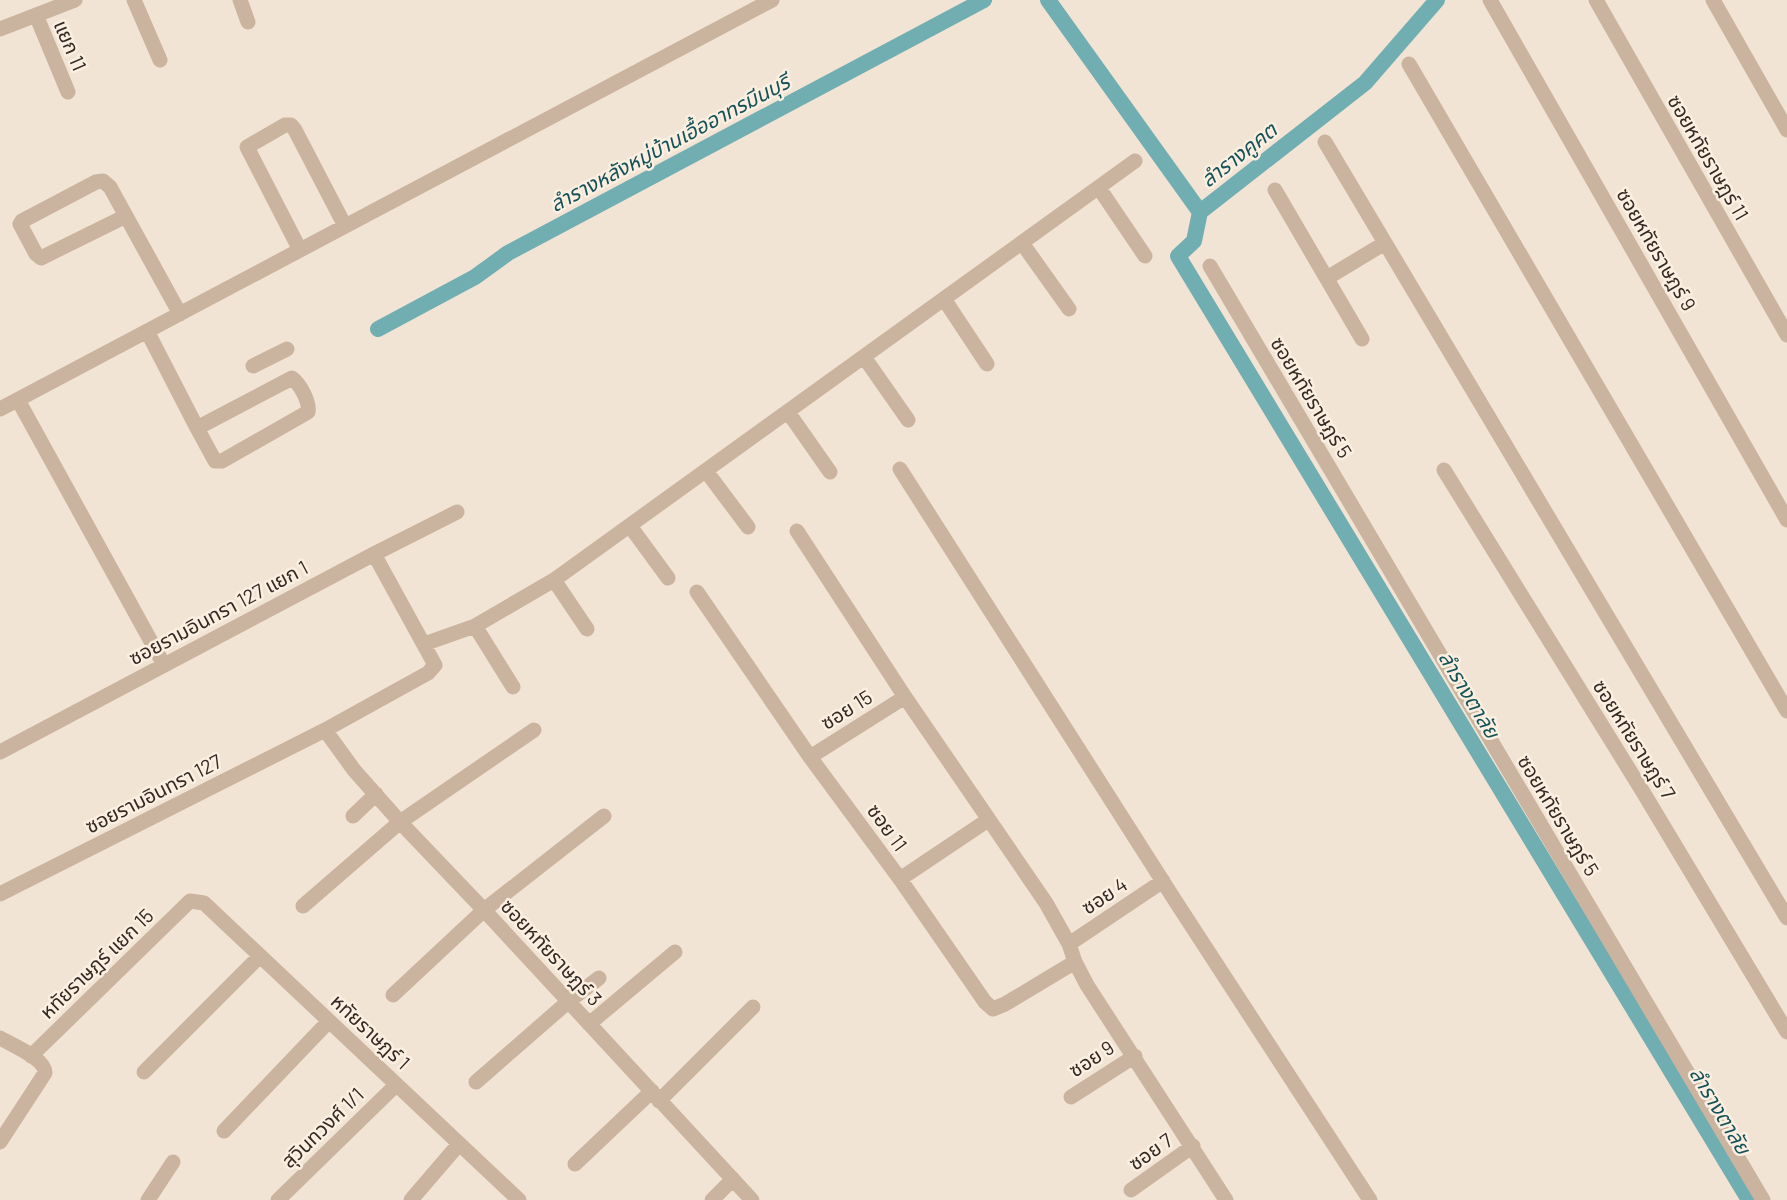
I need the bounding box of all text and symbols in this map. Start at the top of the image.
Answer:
street label: แยก 11 [50,16,92,74]
water label: ลำรางหลังหมู่บ้านเอื้ออาทรมีนบุรี [544,65,798,218]
street label: ซอยหทัยราษฎร์ 11 [1663,90,1755,224]
water label: ลำรางคูคต [1195,116,1284,193]
street label: ซอยหทัยราษฎร์ 9 [1612,184,1702,314]
street label: ซอยหทัยราษฎร์ 5 [1266,332,1358,462]
street label: ซอยรามอินทรา 127 แยก 1 [124,555,312,669]
water label: ลำรางตาลัย [1434,646,1506,743]
street label: ซอยหทัยราษฎร์ 7 [1589,675,1682,804]
street label: ซอย 15 [816,684,876,734]
street label: ซอยรามอินทรา 127 [81,748,226,838]
street label: ซอยหทัยราษฎร์ 5 [1513,750,1605,880]
street label: ซอย 11 [863,799,913,855]
street label: ซอย 4 [1077,871,1131,919]
street label: ซอยหทัยราษฎร์ 3 [496,894,608,1010]
street label: หทัยราษฎร์ แยก 15 [34,903,158,1023]
street label: หทัยราษฎร์ 1 [326,988,416,1074]
street label: ซอย 9 [1064,1035,1118,1081]
water label: ลำรางตาลัย [1685,1062,1757,1159]
street label: สุวินทวงศ์ 1/1 [276,1082,369,1173]
street label: ซอย 7 [1123,1127,1177,1175]

